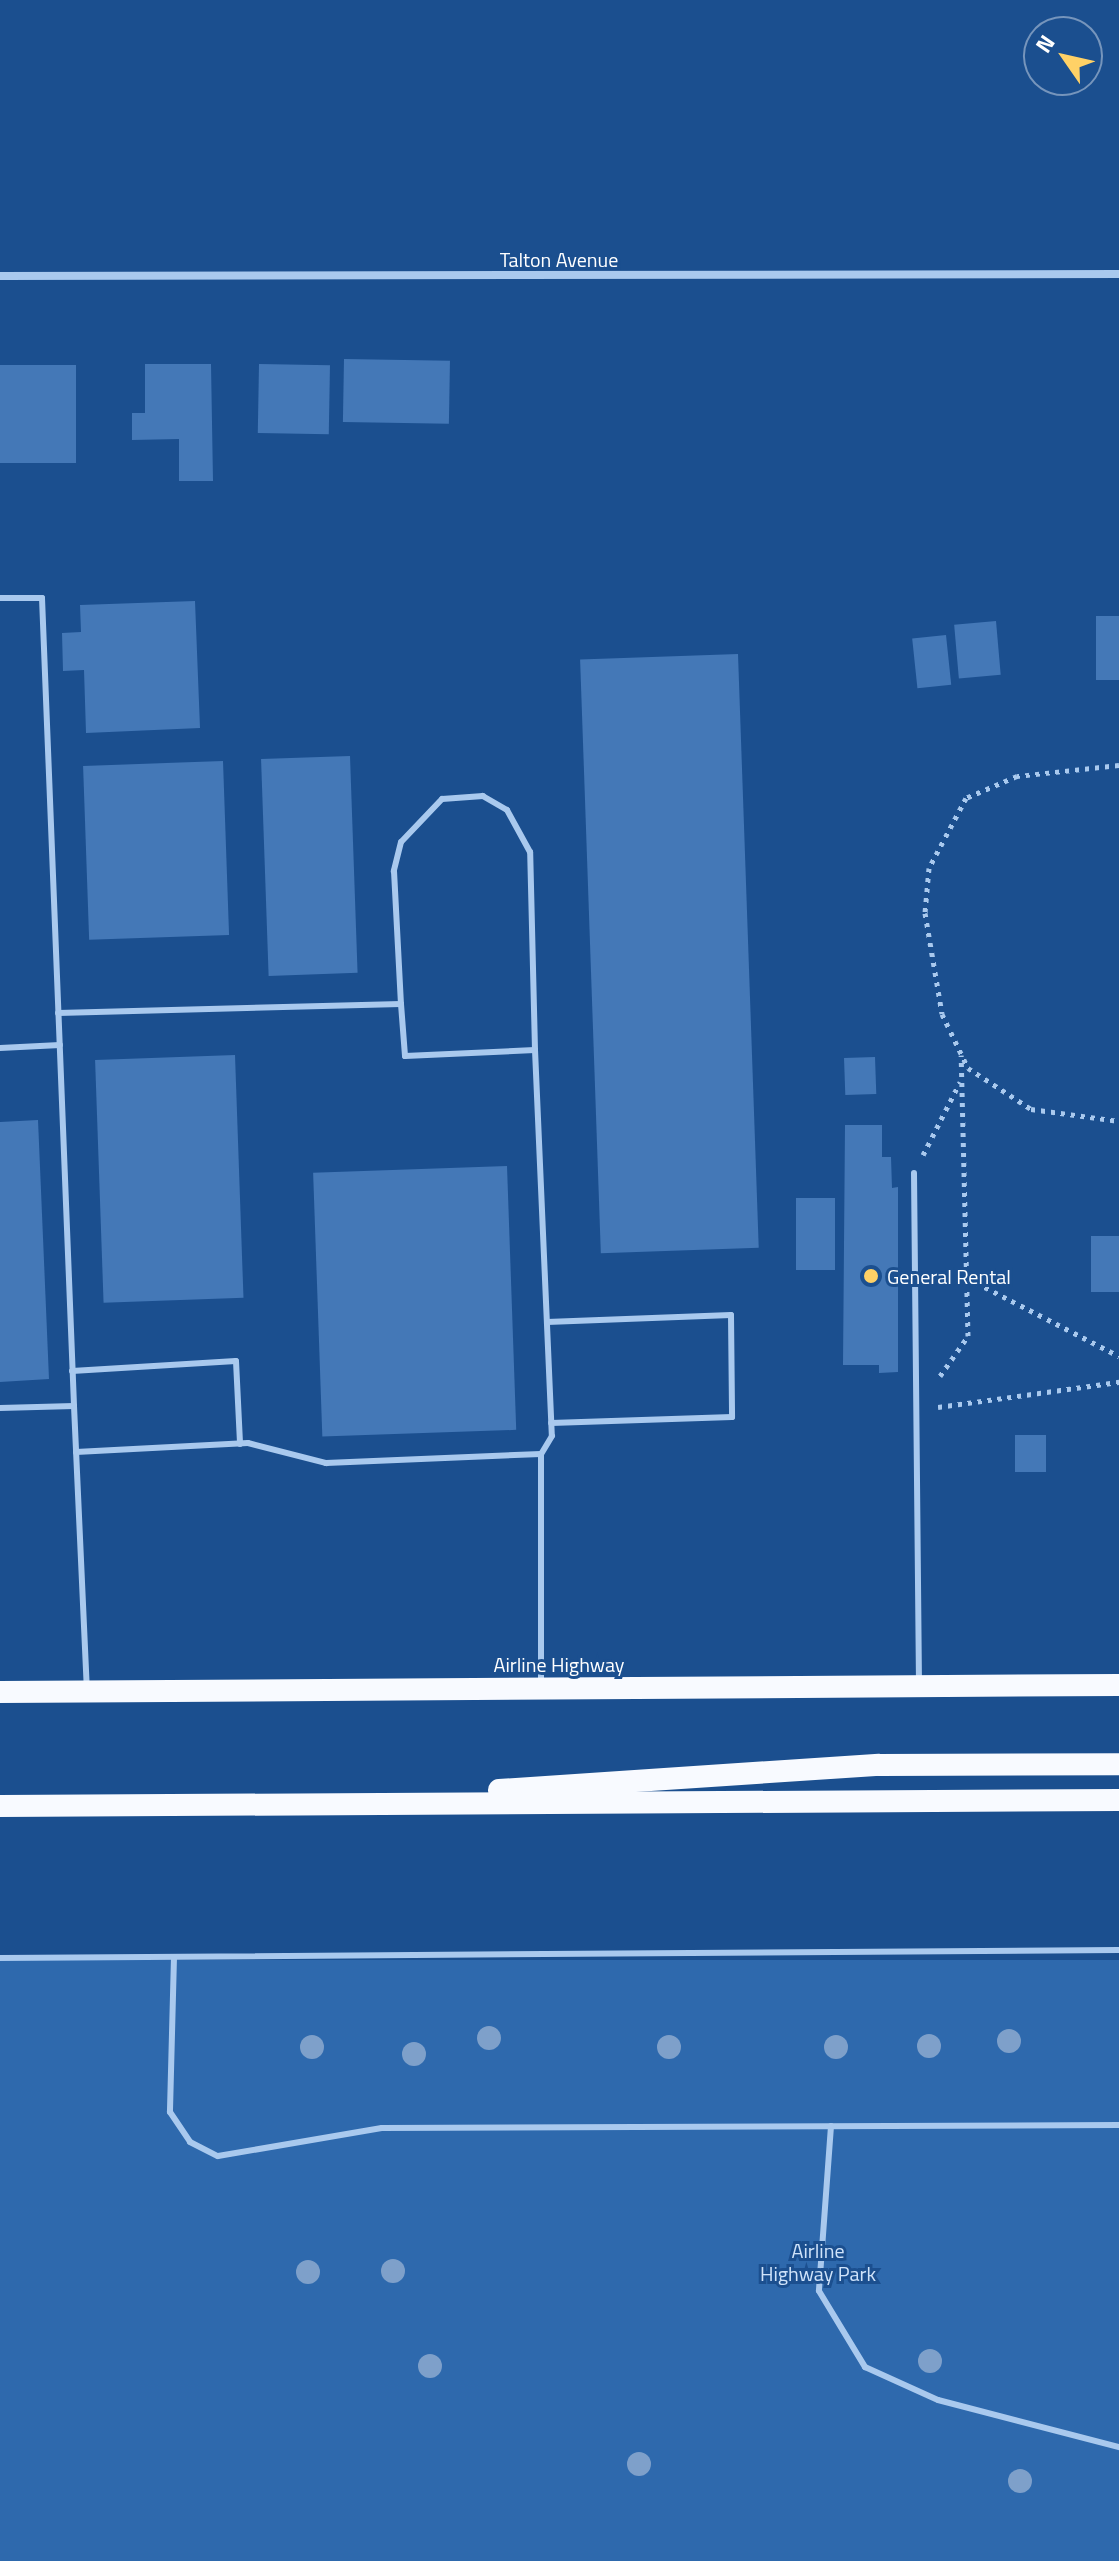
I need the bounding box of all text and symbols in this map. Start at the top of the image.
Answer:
north arrow [1023,16,1103,96]
text: N [1026,28,1063,60]
street label: Talton Avenue [500,247,618,271]
place label: General Rental [887,1264,1011,1288]
marker: General Rental [862,1267,880,1285]
street label: Airline Highway [494,1652,624,1676]
park label: Airline Highway Park [760,2238,876,2285]

